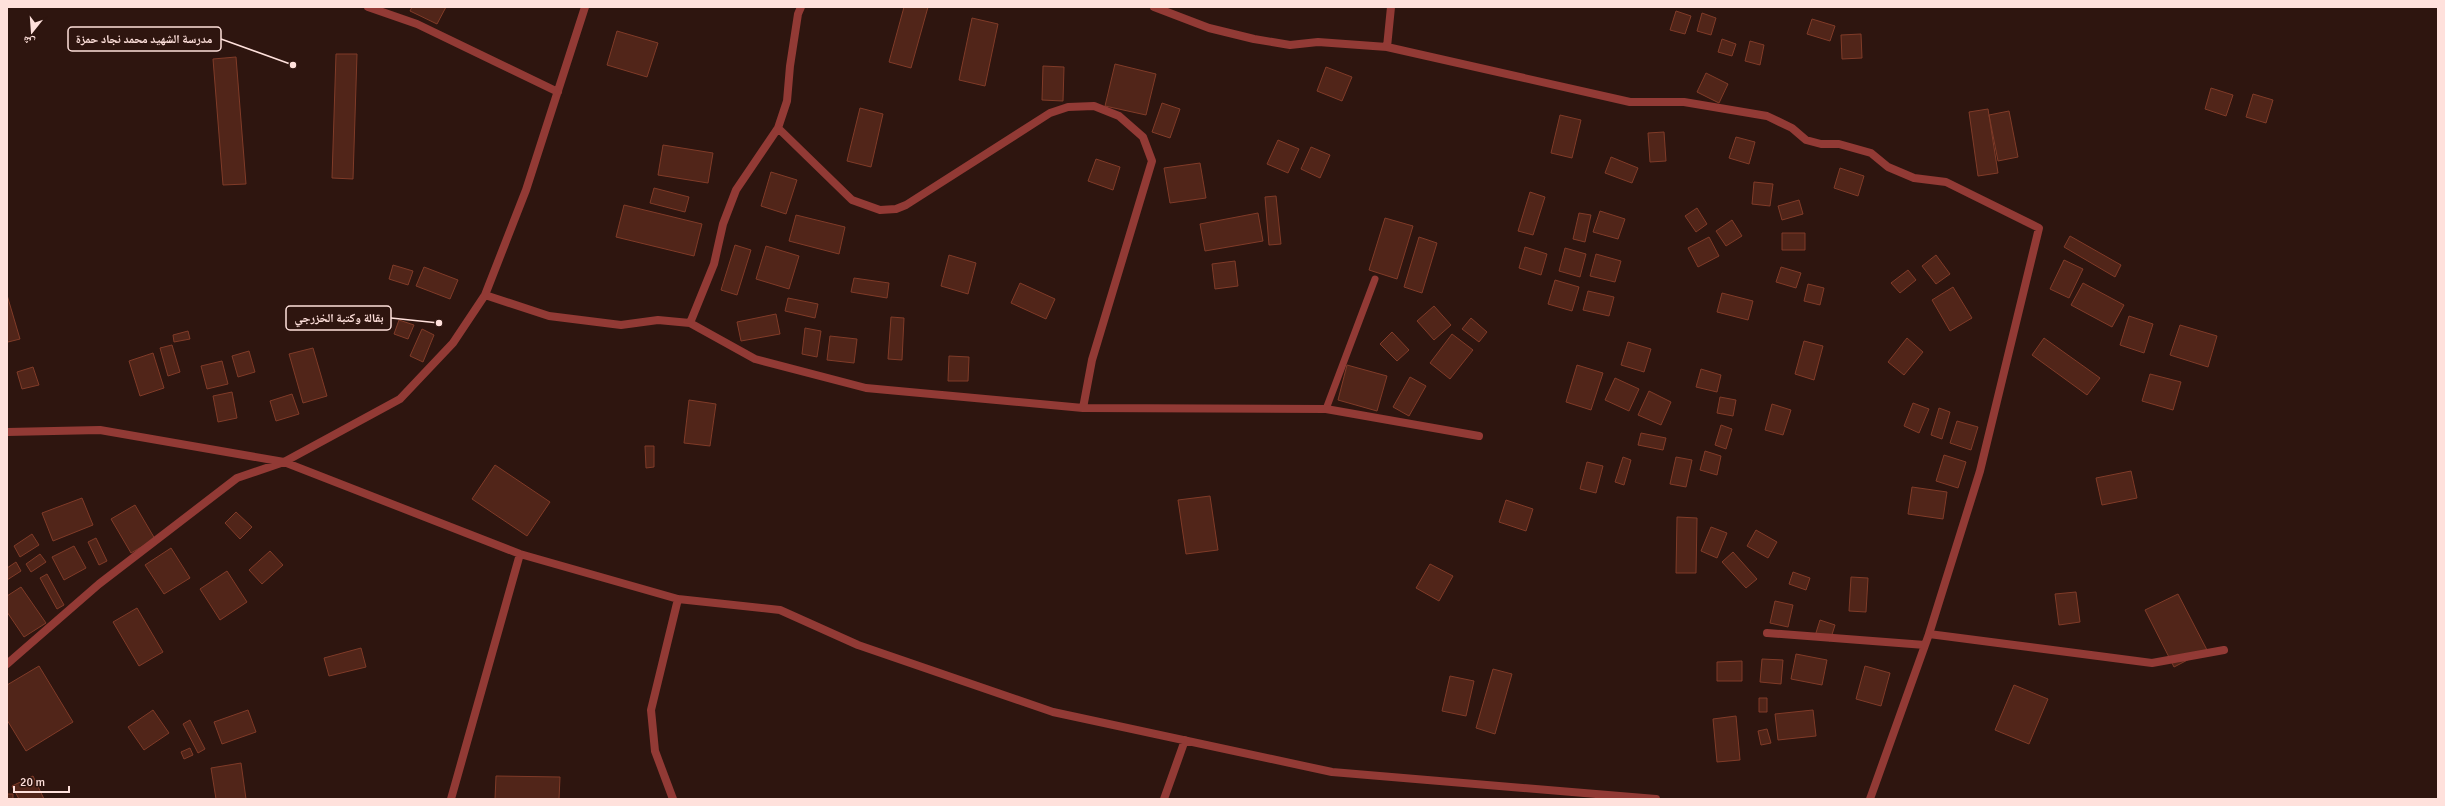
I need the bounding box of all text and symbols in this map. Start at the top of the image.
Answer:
north arrow [12,12,52,52]
callout: مدرسة الشهيد محمد نجاد حمزة [68,27,221,51]
text: ش [21,32,37,49]
text: مدرسة الشهيد محمد نجاد حمزة [76,32,213,47]
callout: بقالة وكتبة الخزرجي [286,306,391,330]
text: بقالة وكتبة الخزرجي [294,311,384,328]
scale bar [14,768,69,794]
text: 20 m [20,775,45,790]

